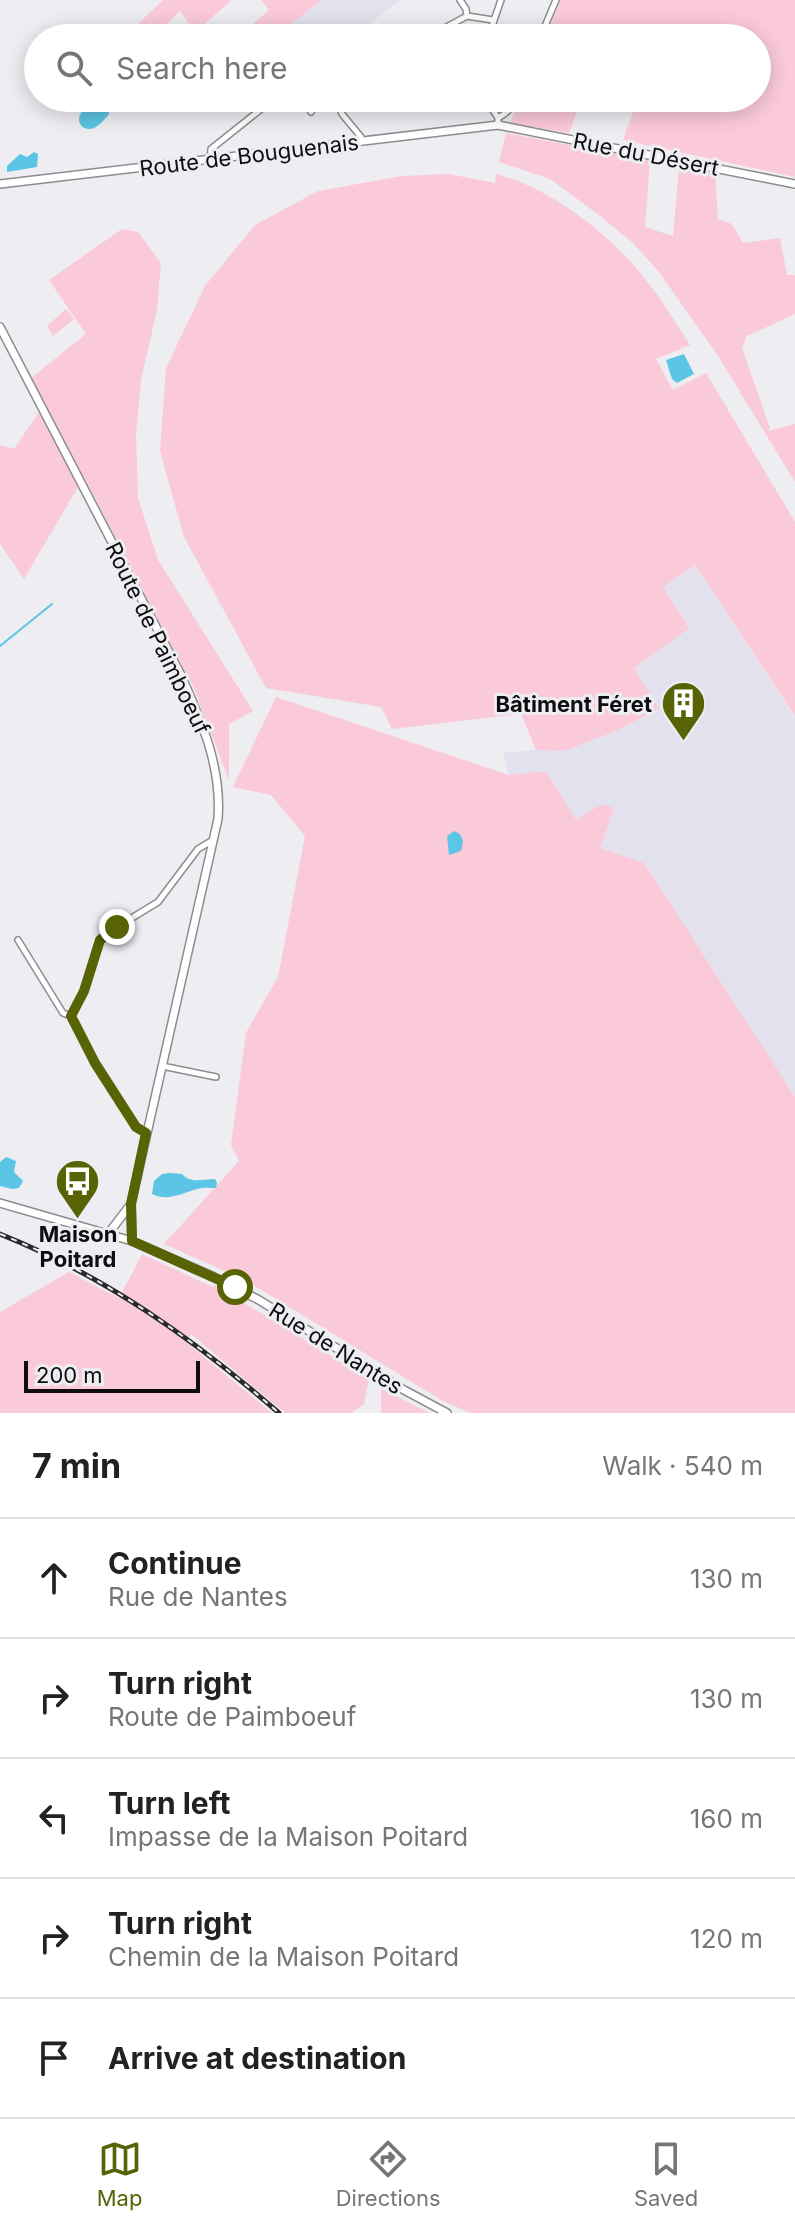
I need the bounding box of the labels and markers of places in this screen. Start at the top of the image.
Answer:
building icon: Bâtiment Féret [659,680,707,743]
place label: Bâtiment Féret [496,691,652,717]
bus stop icon: Maison Poitard [54,1157,102,1220]
place label: Maison Poitard [39,1221,117,1272]

